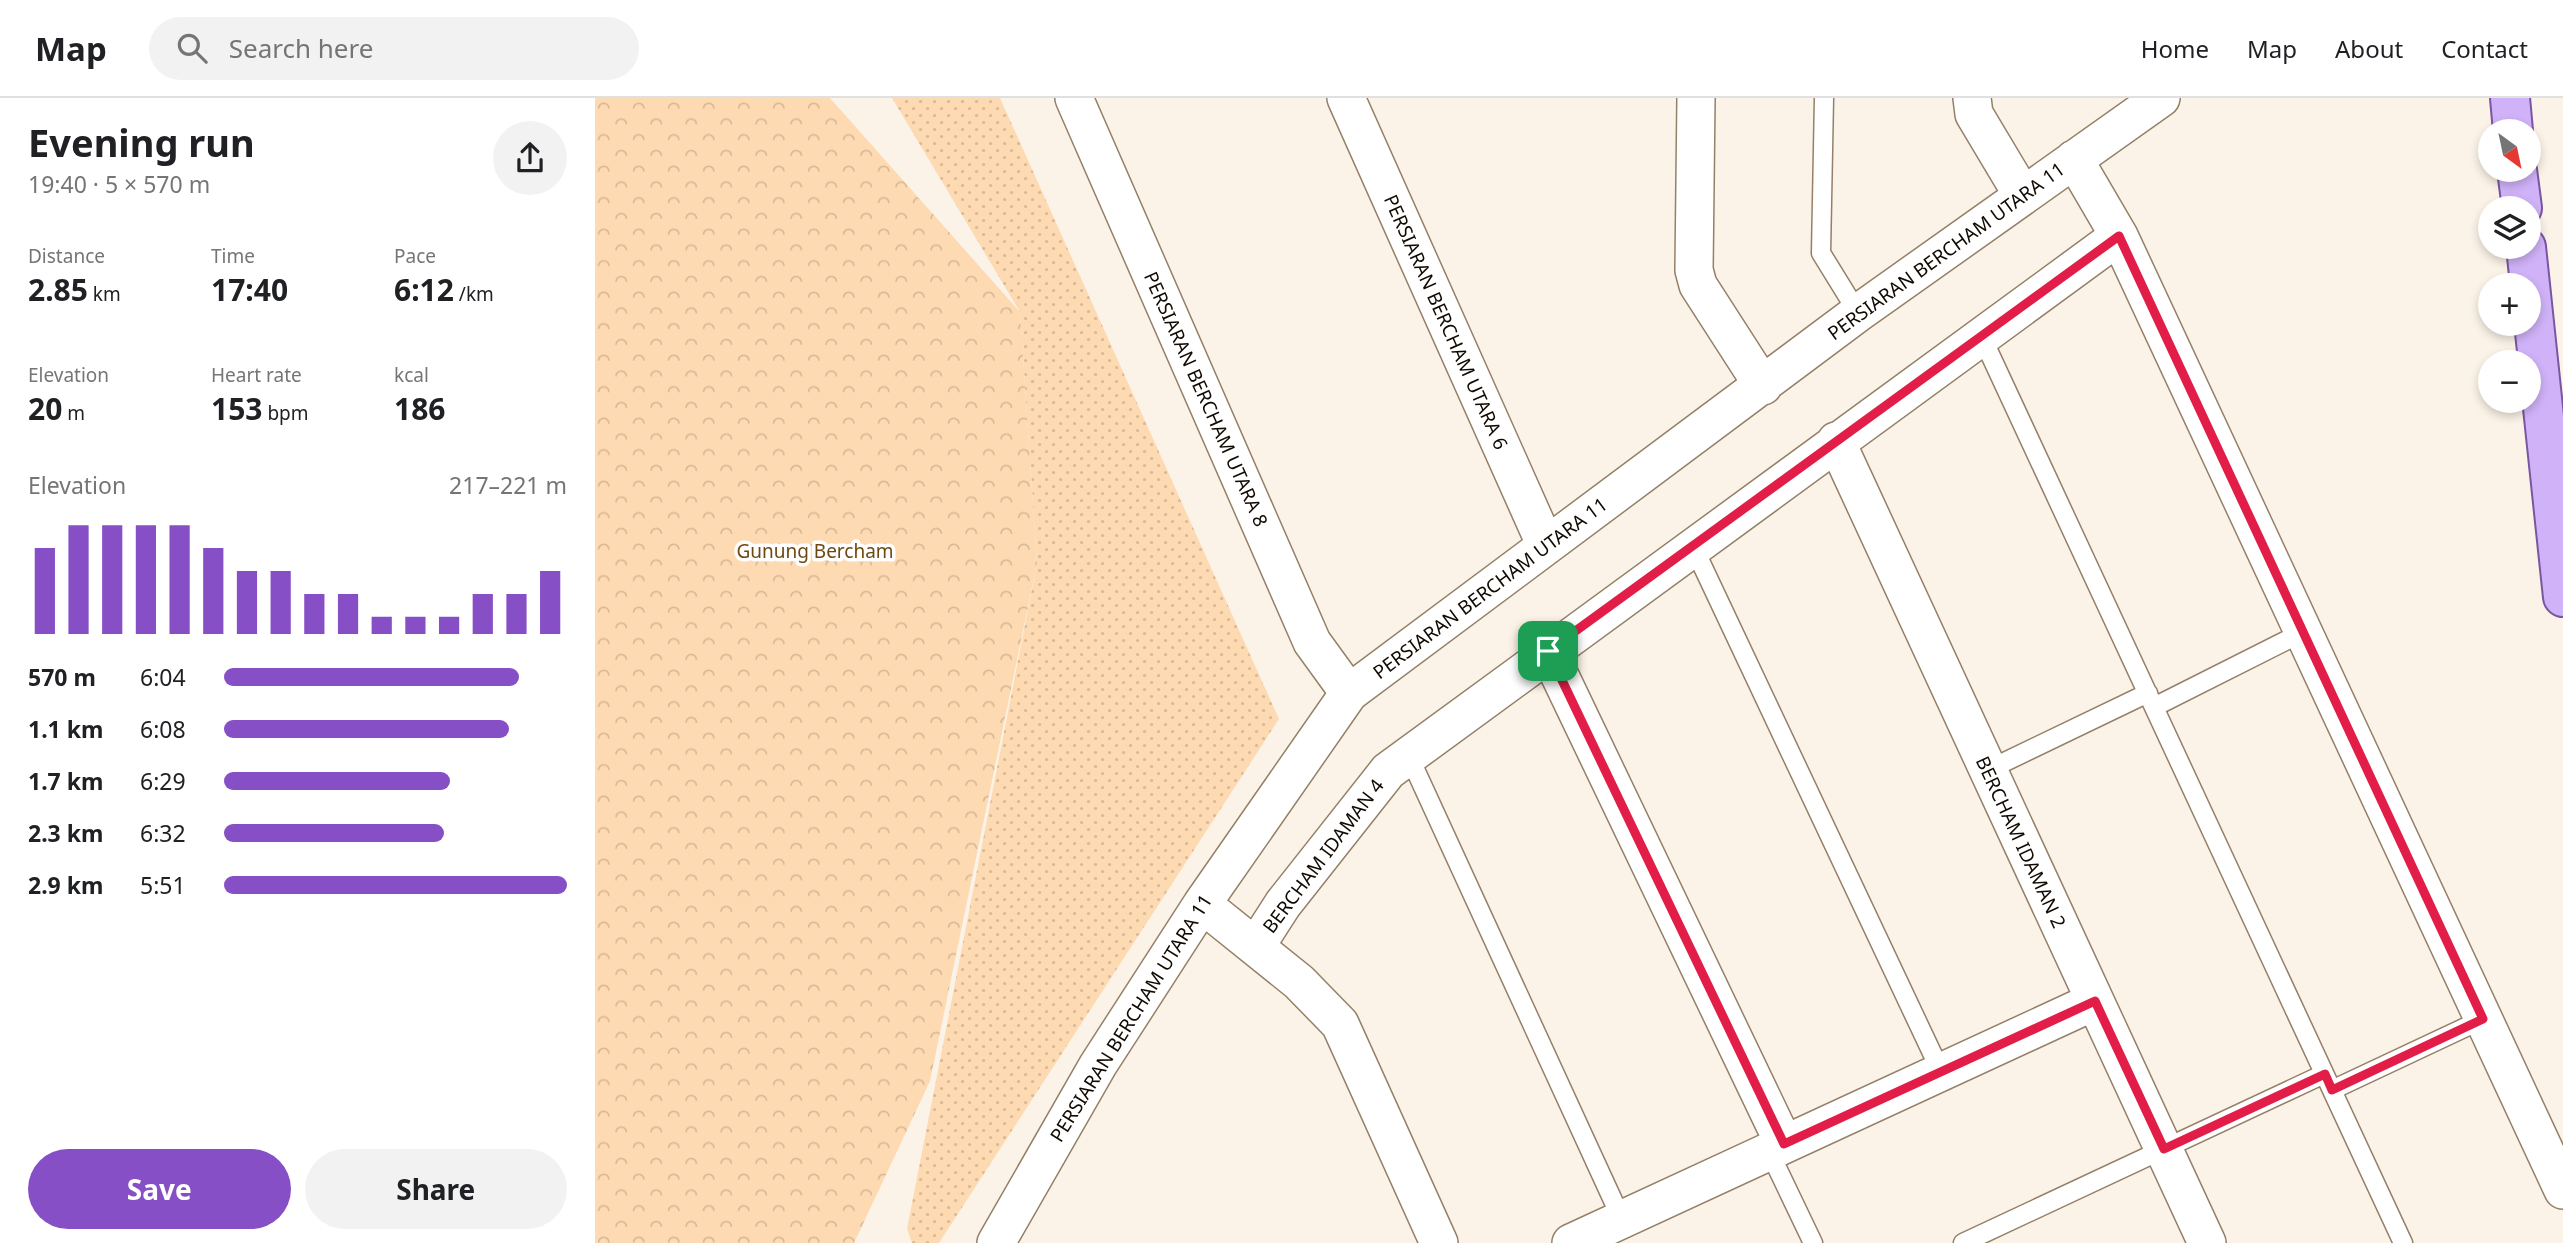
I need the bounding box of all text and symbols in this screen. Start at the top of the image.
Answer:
search box [149,17,639,80]
text: Map [35,26,107,71]
icon: search [173,29,211,67]
text: Search here [229,30,373,66]
text: Home [2141,32,2209,65]
text: Map [2247,32,2297,65]
text: About [2335,32,2403,65]
text: Contact [2441,32,2528,65]
text: Evening run [28,116,255,168]
north arrow [2478,119,2541,182]
map controls [2478,119,2541,413]
button: share [493,121,567,195]
street label: PERSIARAN BERCHAM UTARA 11 [1822,156,2070,346]
text: 19:40 · 5 × 570 m [28,168,210,200]
street label: PERSIARAN BERCHAM UTARA 6 [1378,190,1514,454]
button: layers [2478,196,2541,259]
text: Distance [28,243,105,269]
text: Time [211,243,255,269]
text: Pace [394,243,436,269]
street label: PERSIARAN BERCHAM UTARA 8 [1138,267,1274,531]
text: 2.85 [28,269,88,310]
text: 17:40 [211,269,288,310]
text: 6:12 [394,269,454,310]
button: + [2478,273,2541,336]
text: km [88,281,121,307]
text: /km [454,281,494,307]
button: − [2478,350,2541,413]
text: Elevation [28,362,109,388]
text: Heart rate [211,362,302,388]
text: kcal [394,362,429,388]
text: 20 [28,388,62,429]
text: 153 [211,388,262,429]
text: 186 [394,388,445,429]
text: m [62,400,85,426]
text: bpm [262,400,309,426]
text: Elevation [28,469,126,501]
text: 217–221 m [449,469,567,501]
street label: PERSIARAN BERCHAM UTARA 11 [1367,491,1613,685]
park label: Gunung Bercham [736,538,894,564]
pin [1518,621,1578,681]
icon: arrive [1529,632,1567,670]
text: 570 m [28,661,96,693]
text: 6:04 [140,661,186,693]
text: 1.1 km [28,713,103,745]
text: 6:08 [140,713,186,745]
street label: BERCHAM IDAMAN 2 [1970,752,2072,932]
text: 1.7 km [28,765,103,797]
text: 6:29 [140,765,186,797]
street label: BERCHAM IDAMAN 4 [1256,773,1390,938]
text: 2.3 km [28,817,103,849]
text: 6:32 [140,817,186,849]
text: 2.9 km [28,869,103,901]
text: 5:51 [140,869,186,901]
street label: PERSIARAN BERCHAM UTARA 11 [1044,889,1218,1147]
button: Save [28,1149,291,1229]
button: Share [305,1149,567,1229]

